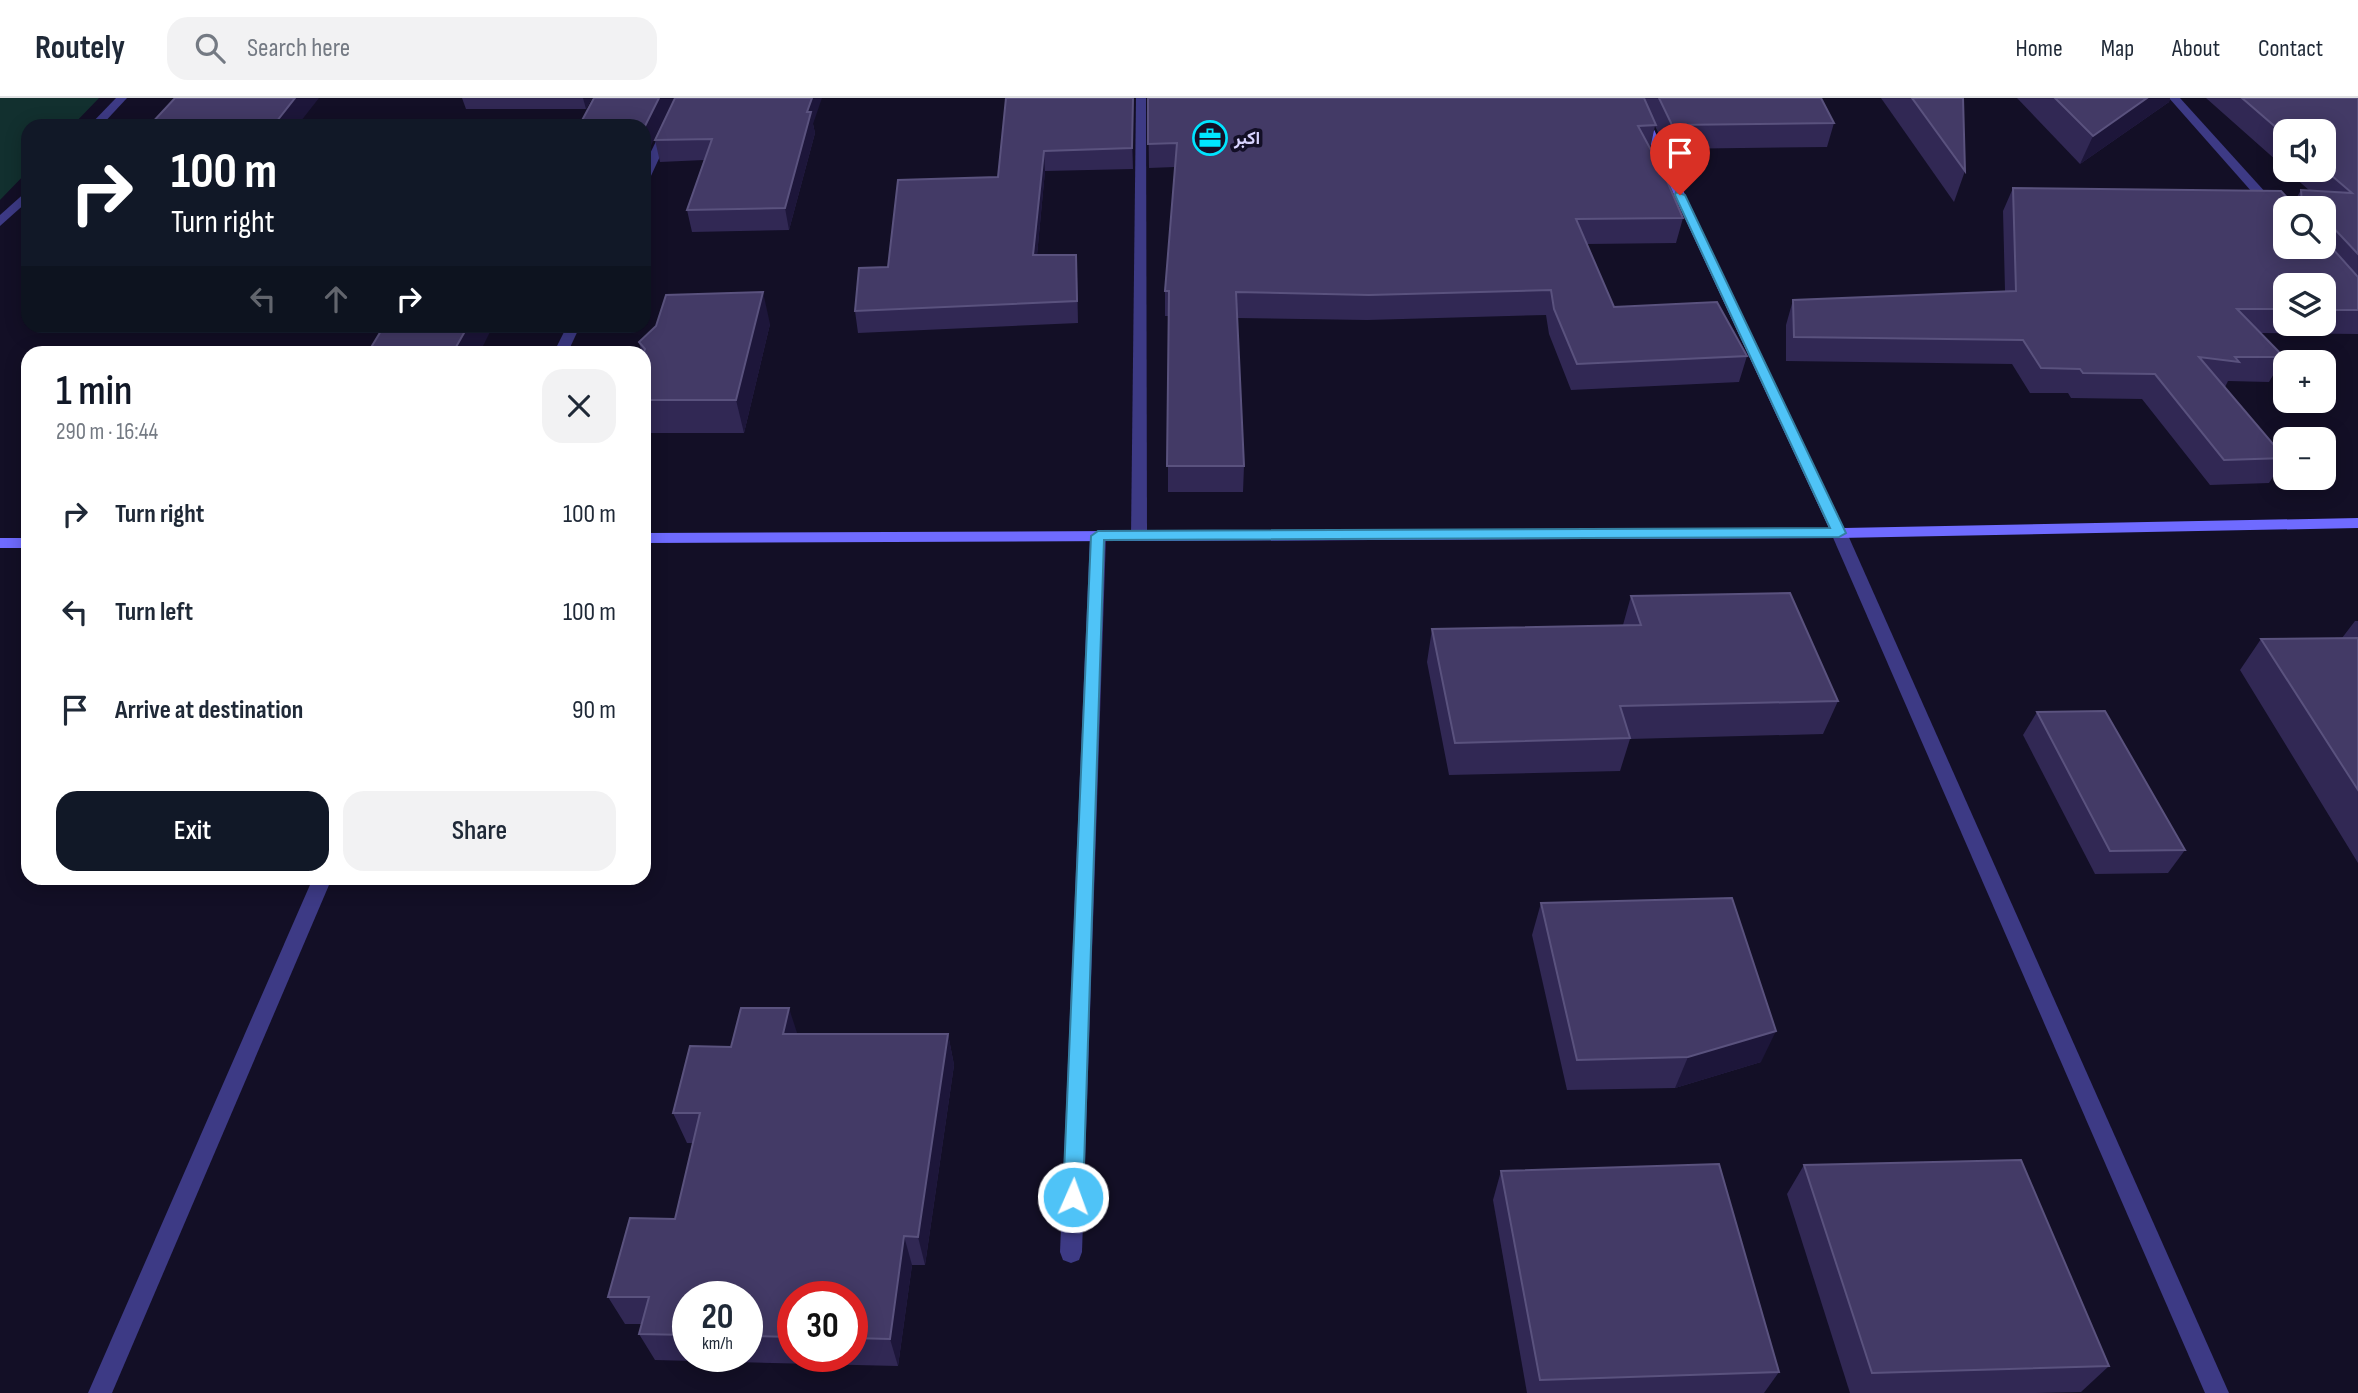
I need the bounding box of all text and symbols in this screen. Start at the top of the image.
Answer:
search box [167,17,657,80]
text: Routely [35,28,125,68]
icon: search [191,29,229,67]
text: Search here [247,33,350,64]
text: Home [2015,34,2063,63]
text: Map [2101,34,2134,63]
text: About [2172,34,2220,63]
text: Contact [2258,34,2323,63]
office icon: اکبر [1191,119,1229,157]
map controls [2273,119,2336,490]
button: sound [2273,119,2336,182]
pin [1650,123,1710,195]
place label: اکبر [1233,128,1260,149]
icon: arrive [1661,134,1699,172]
text: 100 m [171,143,277,202]
icon: right [56,147,147,238]
button: search [2273,196,2336,259]
text: Turn right [171,203,275,242]
button: layers [2273,273,2336,336]
icon: left [244,280,282,318]
icon: ahead [317,280,355,318]
icon: right [390,280,428,318]
button: + [2273,350,2336,413]
text: 1 min [56,366,132,417]
button: close [542,369,616,443]
text: 290 m · 16:44 [56,418,158,446]
button: − [2273,427,2336,490]
icon: right [56,495,94,533]
text: Turn right [115,499,204,530]
text: 100 m [563,499,616,530]
icon: left [56,593,94,631]
text: Turn left [115,597,193,628]
text: 100 m [563,597,616,628]
icon: arrive [56,691,94,729]
text: Arrive at destination [115,695,303,726]
text: 90 m [572,695,616,726]
button: Exit [56,791,329,871]
button: Share [343,791,616,871]
position arrow [1036,1160,1110,1234]
speed limit sign: 30 [777,1281,868,1372]
text: 20 [702,1296,734,1339]
text: km/h [702,1333,733,1354]

